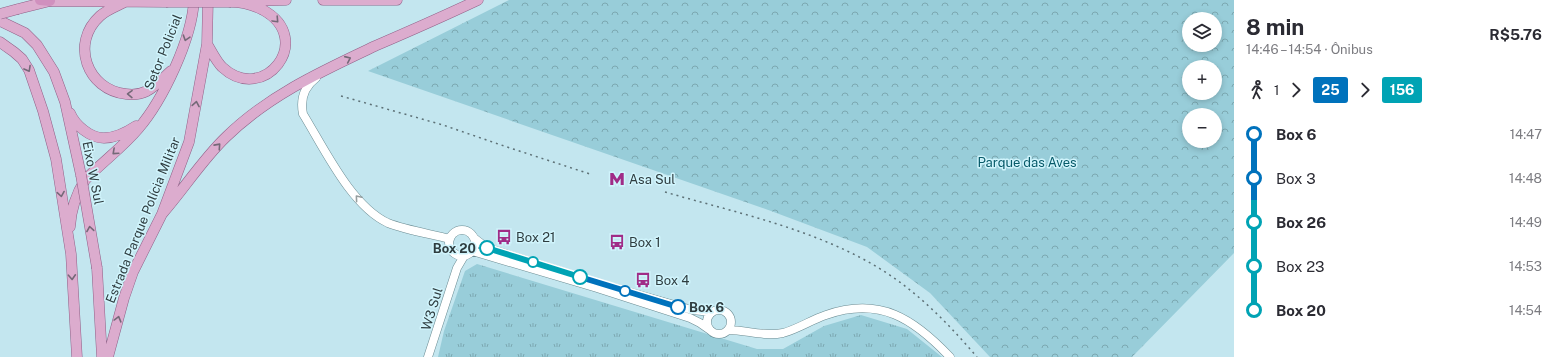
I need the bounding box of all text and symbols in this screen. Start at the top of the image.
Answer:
street label: Setor Policial [141,12,185,92]
map controls [1182,12,1222,148]
button: layers [1182,12,1222,52]
text: 8 min [1246,14,1304,40]
one-way arrow [271,15,278,23]
text: R$5.76 [1489,26,1542,43]
one-way arrow [182,34,191,41]
text: 14:46 – 14:54 · Ônibus [1246,42,1373,57]
one-way arrow [344,56,351,64]
button: + [1182,60,1222,100]
one-way arrow [23,64,30,72]
icon: walk [1246,79,1268,101]
icon: forward [1285,79,1307,101]
icon: forward [1354,79,1376,101]
text: 25 [1321,82,1340,98]
text: 156 [1390,82,1414,98]
text: 1 [1274,83,1279,98]
one-way arrow [127,90,133,98]
one-way arrow [192,101,200,107]
button: − [1182,108,1222,148]
text: Box 6 [1276,126,1317,143]
text: 14:47 [1510,127,1542,142]
street label: Estrada Parque Polícia Militar [103,135,183,305]
street label: Eixo W Sul [80,140,106,206]
one-way arrow [213,143,221,151]
one-way arrow [113,147,120,154]
park label: Parque das Aves [977,155,1077,170]
metro station icon: Asa Sul [608,170,626,188]
text: Box 3 [1276,170,1316,187]
text: 14:48 [1509,171,1542,186]
place label: Asa Sul [629,172,675,187]
one-way arrow [56,190,65,197]
one-way arrow [356,196,363,203]
text: Box 26 [1276,214,1326,231]
text: 14:49 [1509,215,1542,230]
one-way arrow [86,226,95,232]
bus stop icon: Box 21 [495,228,513,246]
place label: Box 21 [516,230,555,245]
bus stop icon: Box 1 [608,233,626,251]
place label: Box 1 [629,235,660,250]
marker: Box 20 [479,240,495,256]
place label: Box 20 [433,241,476,256]
unlabelled marker [527,256,539,268]
text: Box 23 [1276,258,1325,275]
text: 14:53 [1509,259,1542,274]
unlabelled marker [572,269,588,285]
bus stop icon: Box 4 [634,271,652,289]
place label: Box 4 [655,273,689,288]
one-way arrow [68,274,77,280]
unlabelled marker [619,285,631,297]
street label: W3 Sul [418,286,446,332]
marker: Box 6 [670,299,686,315]
place label: Box 6 [689,300,725,315]
text: Box 20 [1276,302,1326,319]
text: 14:54 [1509,303,1542,318]
one-way arrow [113,316,122,323]

